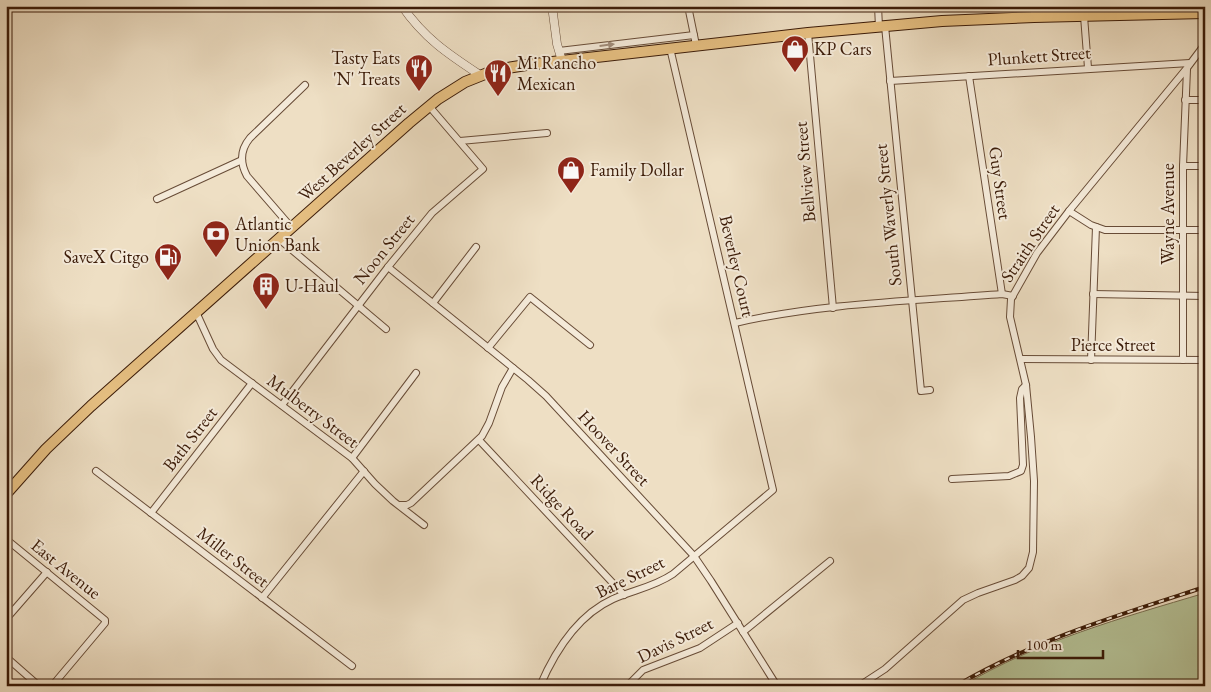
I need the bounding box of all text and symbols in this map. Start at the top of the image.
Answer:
shop icon: KP Cars [780,34,810,73]
place label: KP Cars [814,37,872,60]
street label: Plunkett Street [987,40,1092,71]
one-way arrow [600,41,616,49]
place label: Tasty Eats 'N' Treats [331,46,400,90]
place label: Mi Rancho Mexican [517,51,596,95]
restaurant icon: Tasty Eats 'N' Treats [404,53,434,92]
restaurant icon: Mi Rancho Mexican [483,58,513,97]
street label: West Beverley Street [293,97,411,206]
street label: Bellview Street [789,120,820,223]
street label: South Waverly Street [869,143,906,287]
street label: Guy Street [984,145,1017,221]
shop icon: Family Dollar [556,155,586,194]
place label: Family Dollar [590,158,684,181]
street label: Wayne Avenue [1156,163,1179,265]
street label: Straith Street [995,199,1064,286]
street label: Noon Street [348,208,419,289]
place label: Atlantic Union Bank [234,212,320,256]
street label: Beverley Court [715,213,760,319]
bank icon: Atlantic Union Bank [201,219,231,258]
fuel station icon: SaveX Citgo [153,242,183,281]
place label: SaveX Citgo [63,245,149,268]
building icon: U-Haul [251,271,281,310]
place label: U-Haul [285,274,339,297]
street label: Pierce Street [1071,333,1156,356]
street label: Mulberry Street [263,369,364,453]
street label: Bath Street [157,401,222,476]
street label: Hoover Street [573,405,656,491]
street label: Ridge Road [526,469,600,545]
street label: Miller Street [193,521,274,592]
street label: East Avenue [27,533,106,604]
street label: Bare Street [592,550,668,603]
street label: Davis Street [633,611,717,668]
scale bar [1018,627,1104,659]
text: 100 m [1026,635,1063,654]

